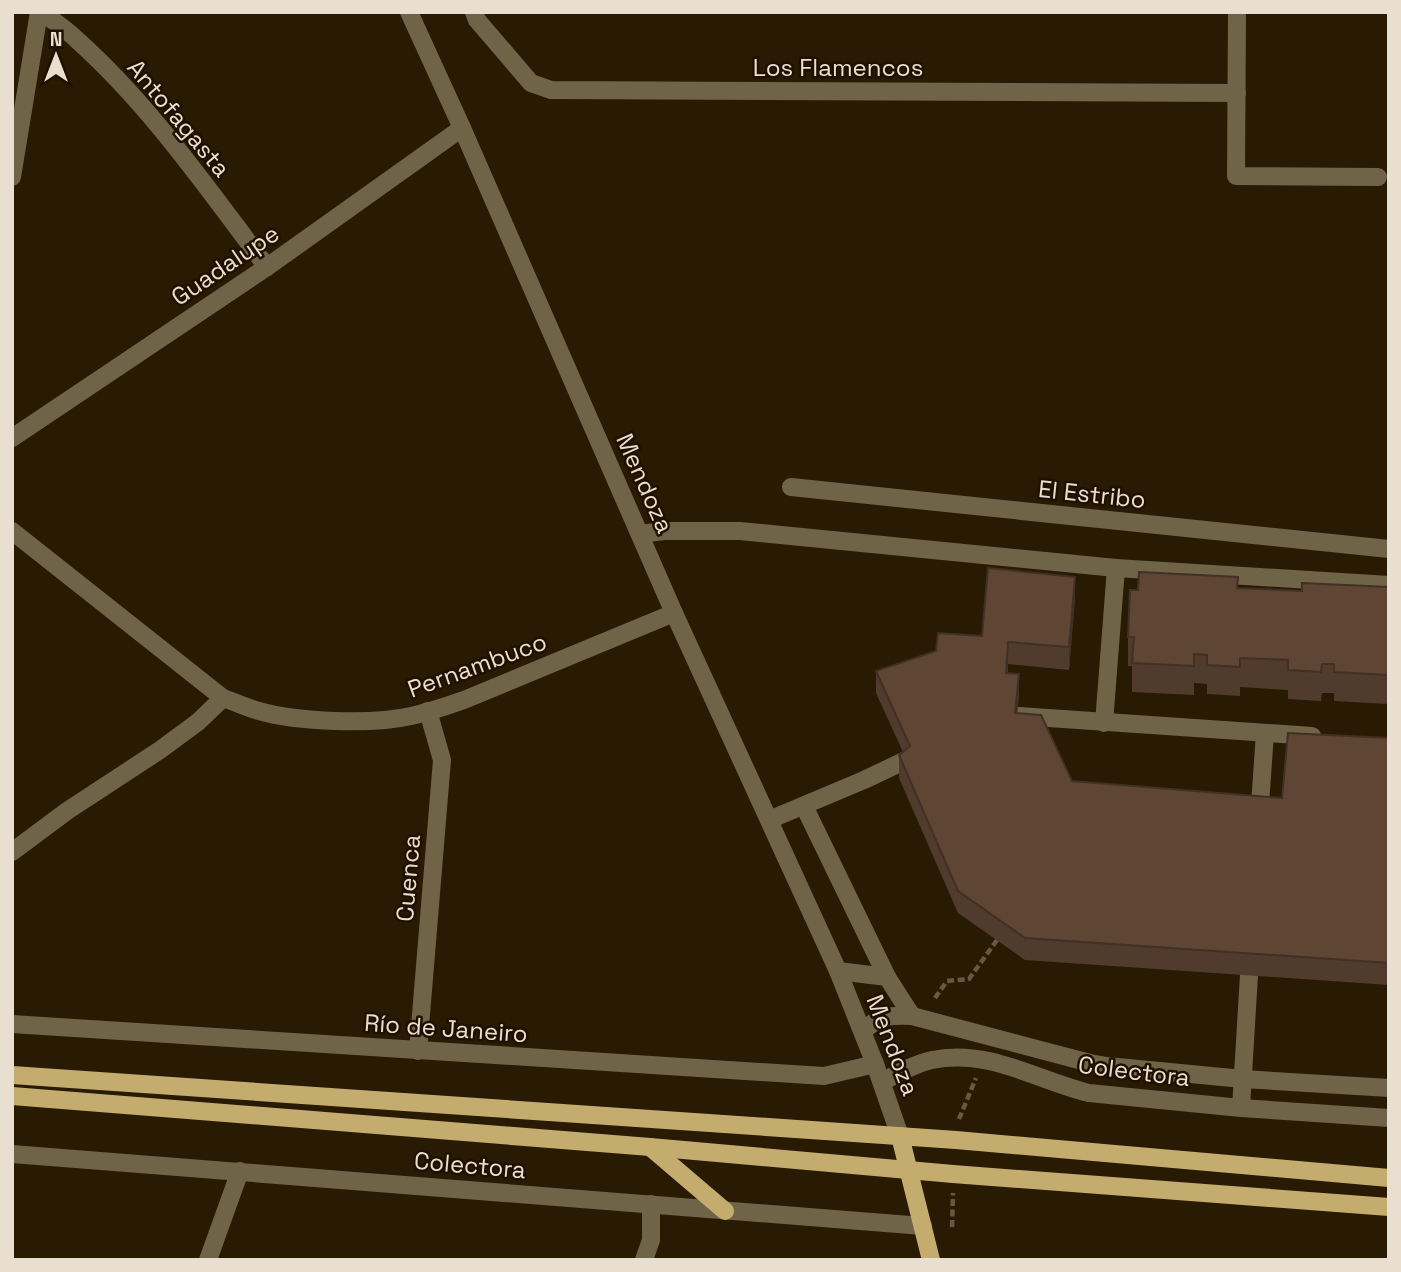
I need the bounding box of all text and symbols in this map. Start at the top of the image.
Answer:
north arrow [21,21,91,91]
text: N [50,27,62,52]
street label: Los Flamencos [753,52,923,83]
street label: Antofagasta [121,53,237,183]
street label: Guadalupe [165,218,285,312]
street label: Mendoza [609,428,681,538]
street label: El Estribo [1037,473,1147,515]
street label: Pernambuco [403,626,551,704]
street label: Cuenca [389,833,427,923]
street label: Mendoza [860,990,926,1100]
street label: Río de Janeiro [363,1007,529,1049]
street label: Colectora [1076,1049,1192,1093]
street label: Colectora [413,1145,527,1185]

